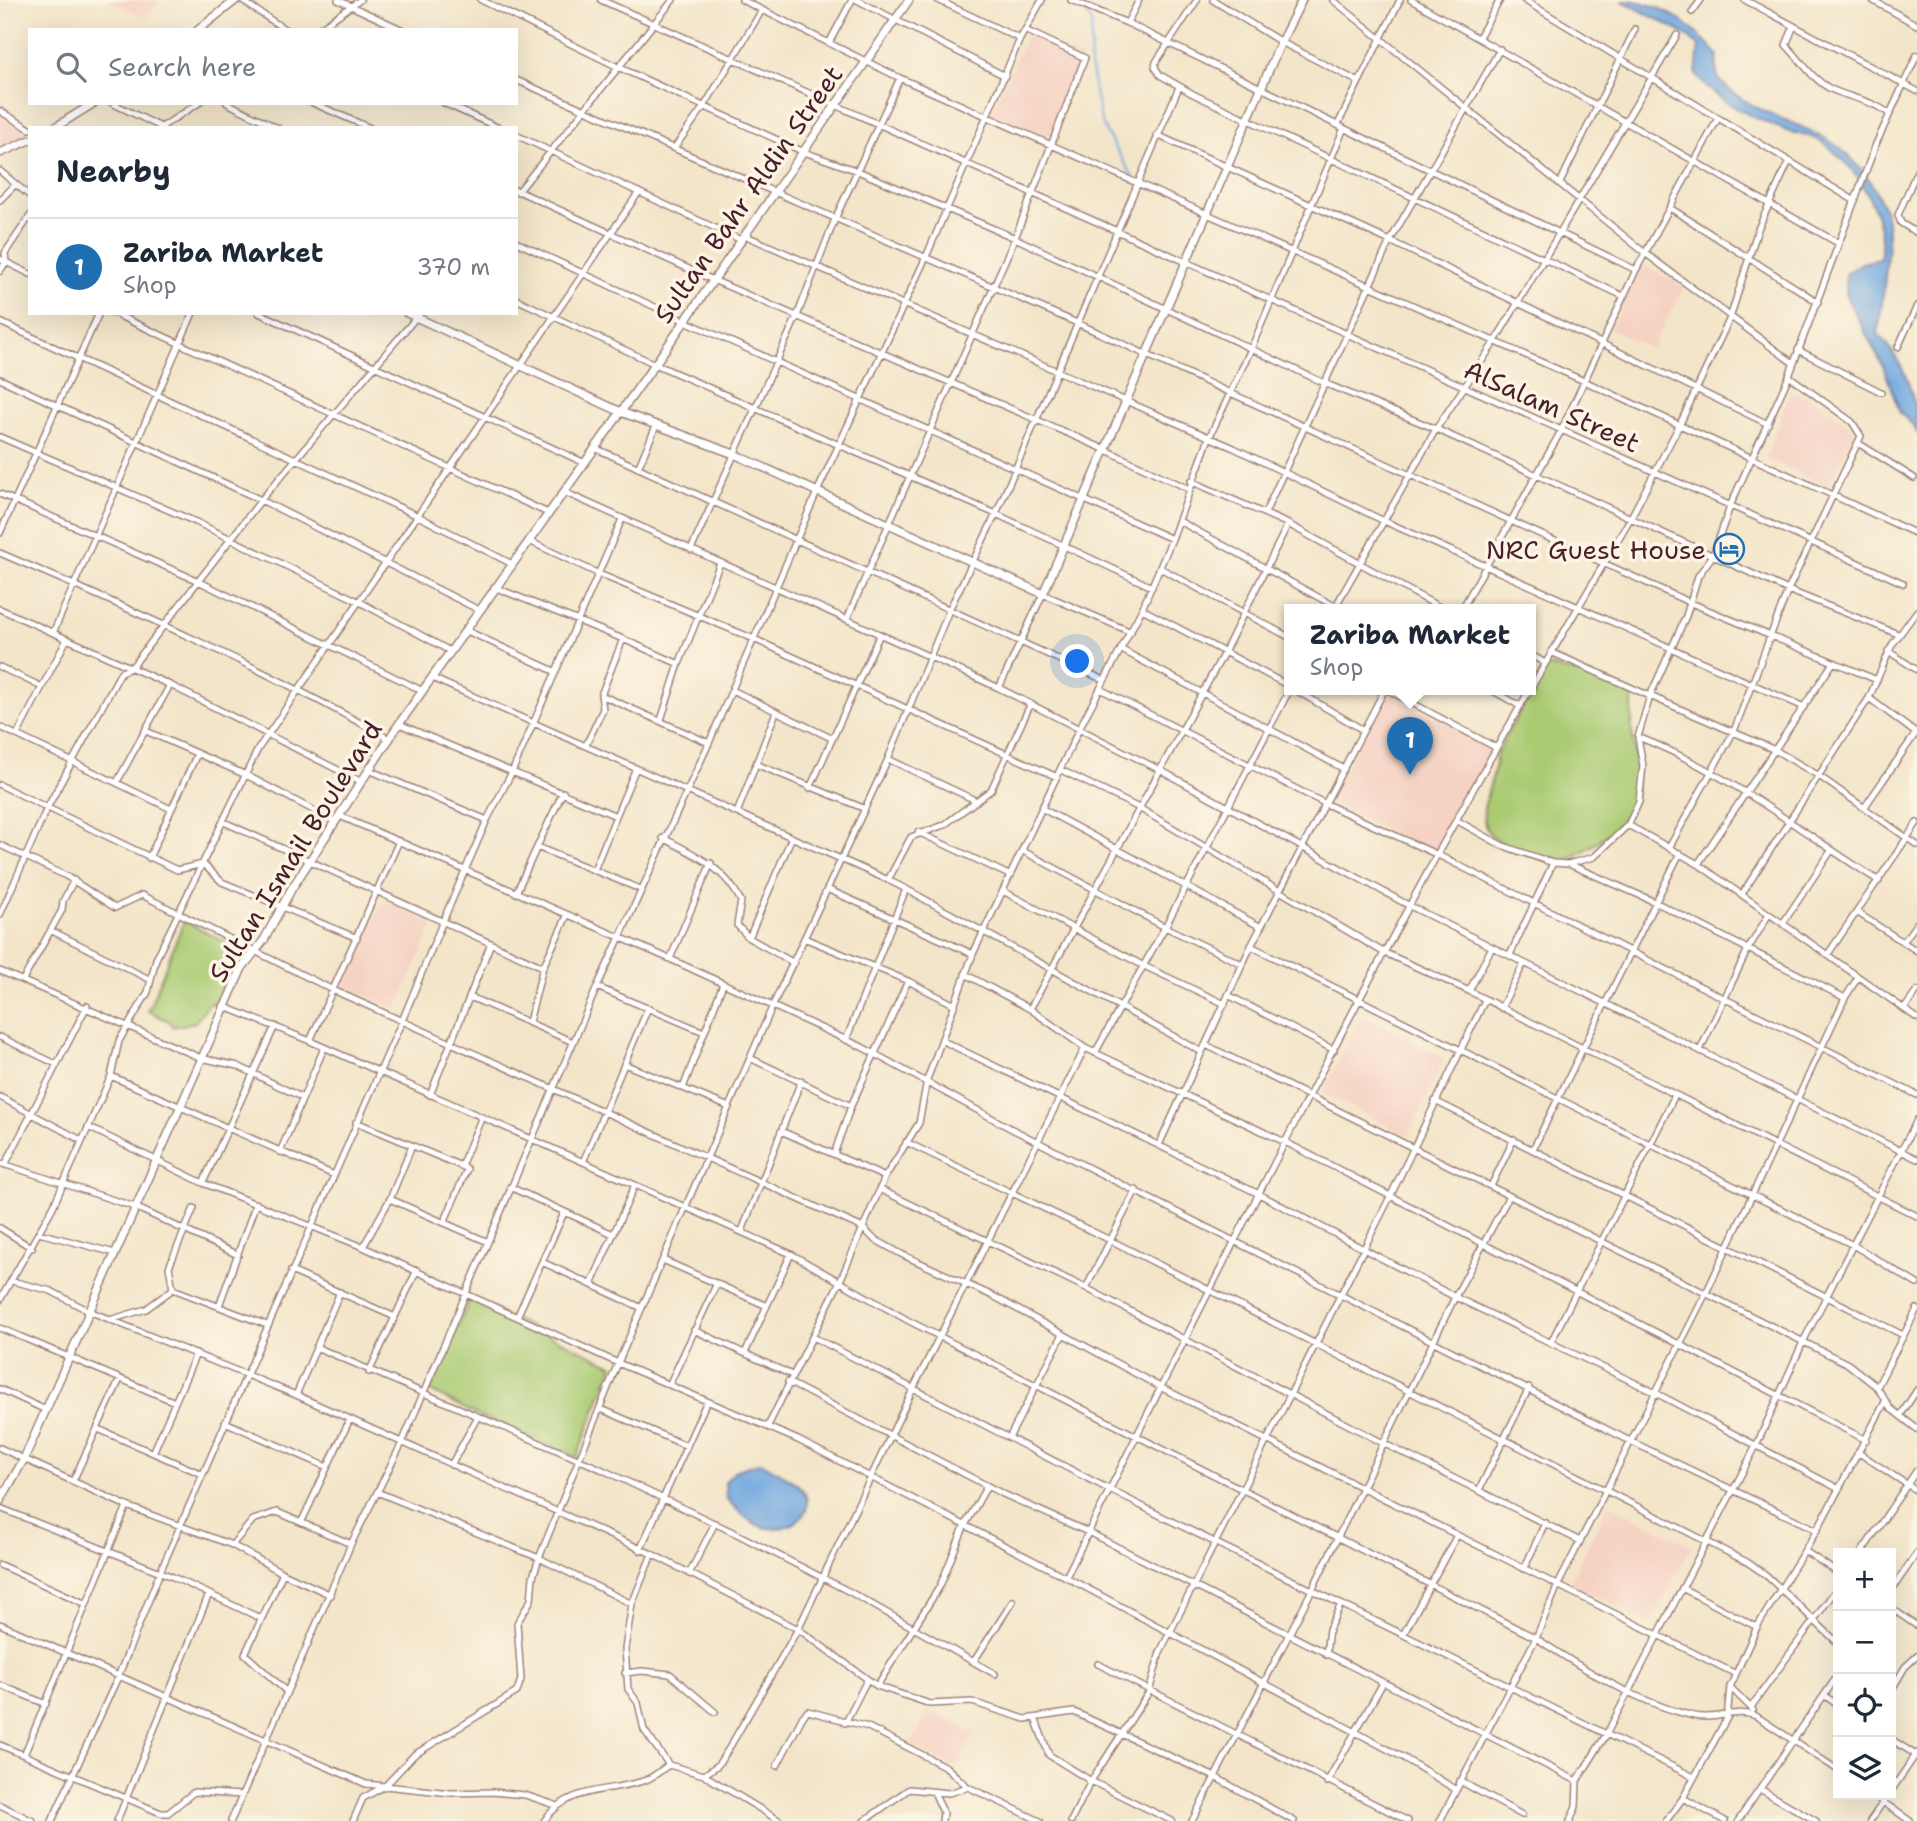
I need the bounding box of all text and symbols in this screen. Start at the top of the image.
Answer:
search box [28,28,518,105]
icon: search [52,48,90,86]
text: Search here [108,49,257,84]
street label: Sultan Bahr Aldin Street [646,58,850,330]
text: Nearby [56,151,171,192]
text: Zariba Market [123,235,323,270]
text: 1 [74,252,84,282]
text: 370 m [417,252,490,282]
text: Shop [123,270,177,300]
street label: AlSalam Street [1459,352,1645,460]
place label: NRC Guest House [1486,532,1706,567]
hotel icon: NRC Guest House [1712,532,1746,566]
popup [1284,604,1536,695]
text: Zariba Market [1310,617,1510,652]
your location [1060,644,1094,678]
text: Shop [1310,652,1363,682]
street label: Sultan Ismail Boulevard [200,714,390,988]
pin: 1 [1387,717,1433,775]
map controls [1833,1548,1896,1800]
button: + [1833,1548,1896,1611]
button: − [1833,1611,1896,1674]
button: locate [1833,1674,1896,1737]
button: layers [1833,1737,1896,1800]

